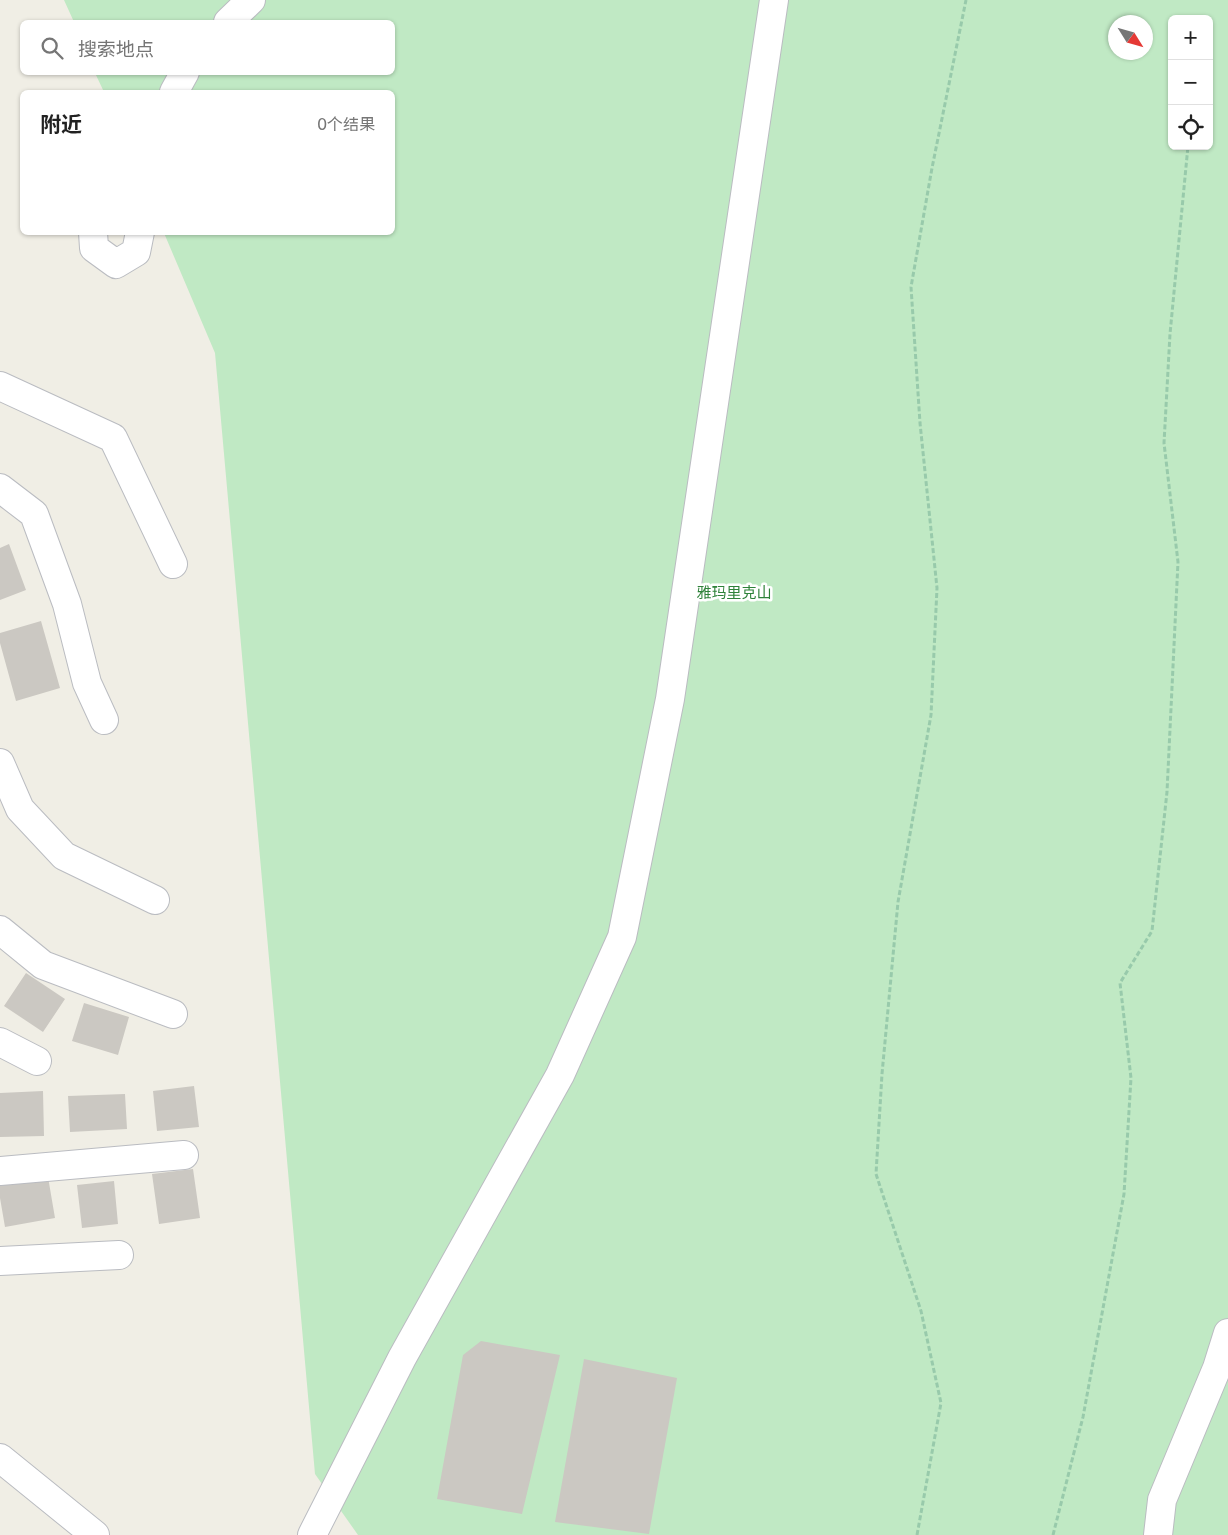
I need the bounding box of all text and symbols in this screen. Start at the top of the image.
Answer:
north arrow [1108,15,1153,60]
map controls [1168,15,1213,150]
button: + [1168,15,1213,60]
search box [20,20,395,75]
icon: search [38,34,66,62]
text: 搜索地点 [78,38,154,60]
button: − [1168,60,1213,105]
button: locate [1168,105,1213,150]
text: 附近 [40,112,82,137]
text: 0个结果 [317,115,375,134]
park label: 雅玛里克山 [696,584,772,601]

